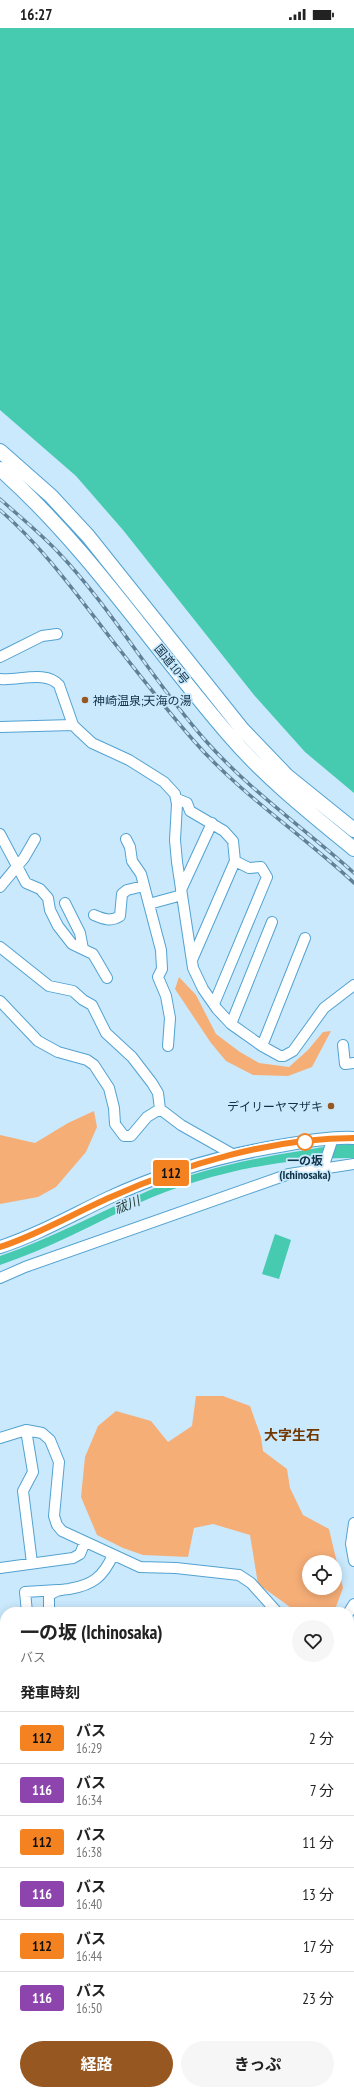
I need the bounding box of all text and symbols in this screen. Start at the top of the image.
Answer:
text: 16:27 [20,5,52,24]
street label: 国道10号 [151,641,193,687]
place label: 神崎温泉;天海の湯 [93,693,192,708]
marker: 神崎温泉;天海の湯 [80,695,90,705]
place label: デイリーヤマザキ [227,1099,323,1114]
marker: デイリーヤマザキ [326,1101,336,1111]
marker: 一の坂 (Ichinosaka) [296,1133,314,1151]
place label: 一の坂 (Ichinosaka) [279,1153,331,1182]
line badge: 112 [148,1160,194,1186]
text: 112 [161,1164,181,1182]
water label: 祓川 [112,1192,144,1218]
district label: 大字生石 [264,1426,320,1444]
map controls [302,1555,342,1595]
button: locate [302,1555,342,1595]
text: 一の坂 (Ichinosaka) [20,1620,163,1644]
button: heart [292,1620,334,1662]
text: バス [20,1649,46,1666]
text: 発車時刻 [20,1683,80,1702]
text: バス [76,1721,106,1740]
text: 112 [32,1729,52,1747]
text: 2 分 [309,1729,334,1748]
text: 16:29 [76,1740,102,1757]
text: バス [76,1773,106,1792]
text: 116 [32,1781,52,1799]
text: 7 分 [310,1781,334,1800]
text: 16:34 [76,1792,102,1809]
text: バス [76,1825,106,1844]
text: 112 [32,1833,52,1851]
text: 11 分 [302,1833,334,1852]
text: 16:38 [76,1844,102,1861]
text: バス [76,1877,106,1896]
text: 116 [32,1885,52,1903]
text: 13 分 [302,1885,334,1904]
text: 16:40 [76,1896,102,1913]
text: バス [76,1929,106,1948]
text: 112 [32,1937,52,1955]
text: 17 分 [303,1937,334,1956]
text: 16:44 [76,1948,102,1965]
text: バス [76,1981,106,2000]
text: 116 [32,1989,52,2007]
text: 23 分 [302,1989,334,2008]
text: 16:50 [76,2000,102,2017]
button: 経路 [20,2041,173,2087]
button: きっぷ [181,2041,334,2087]

